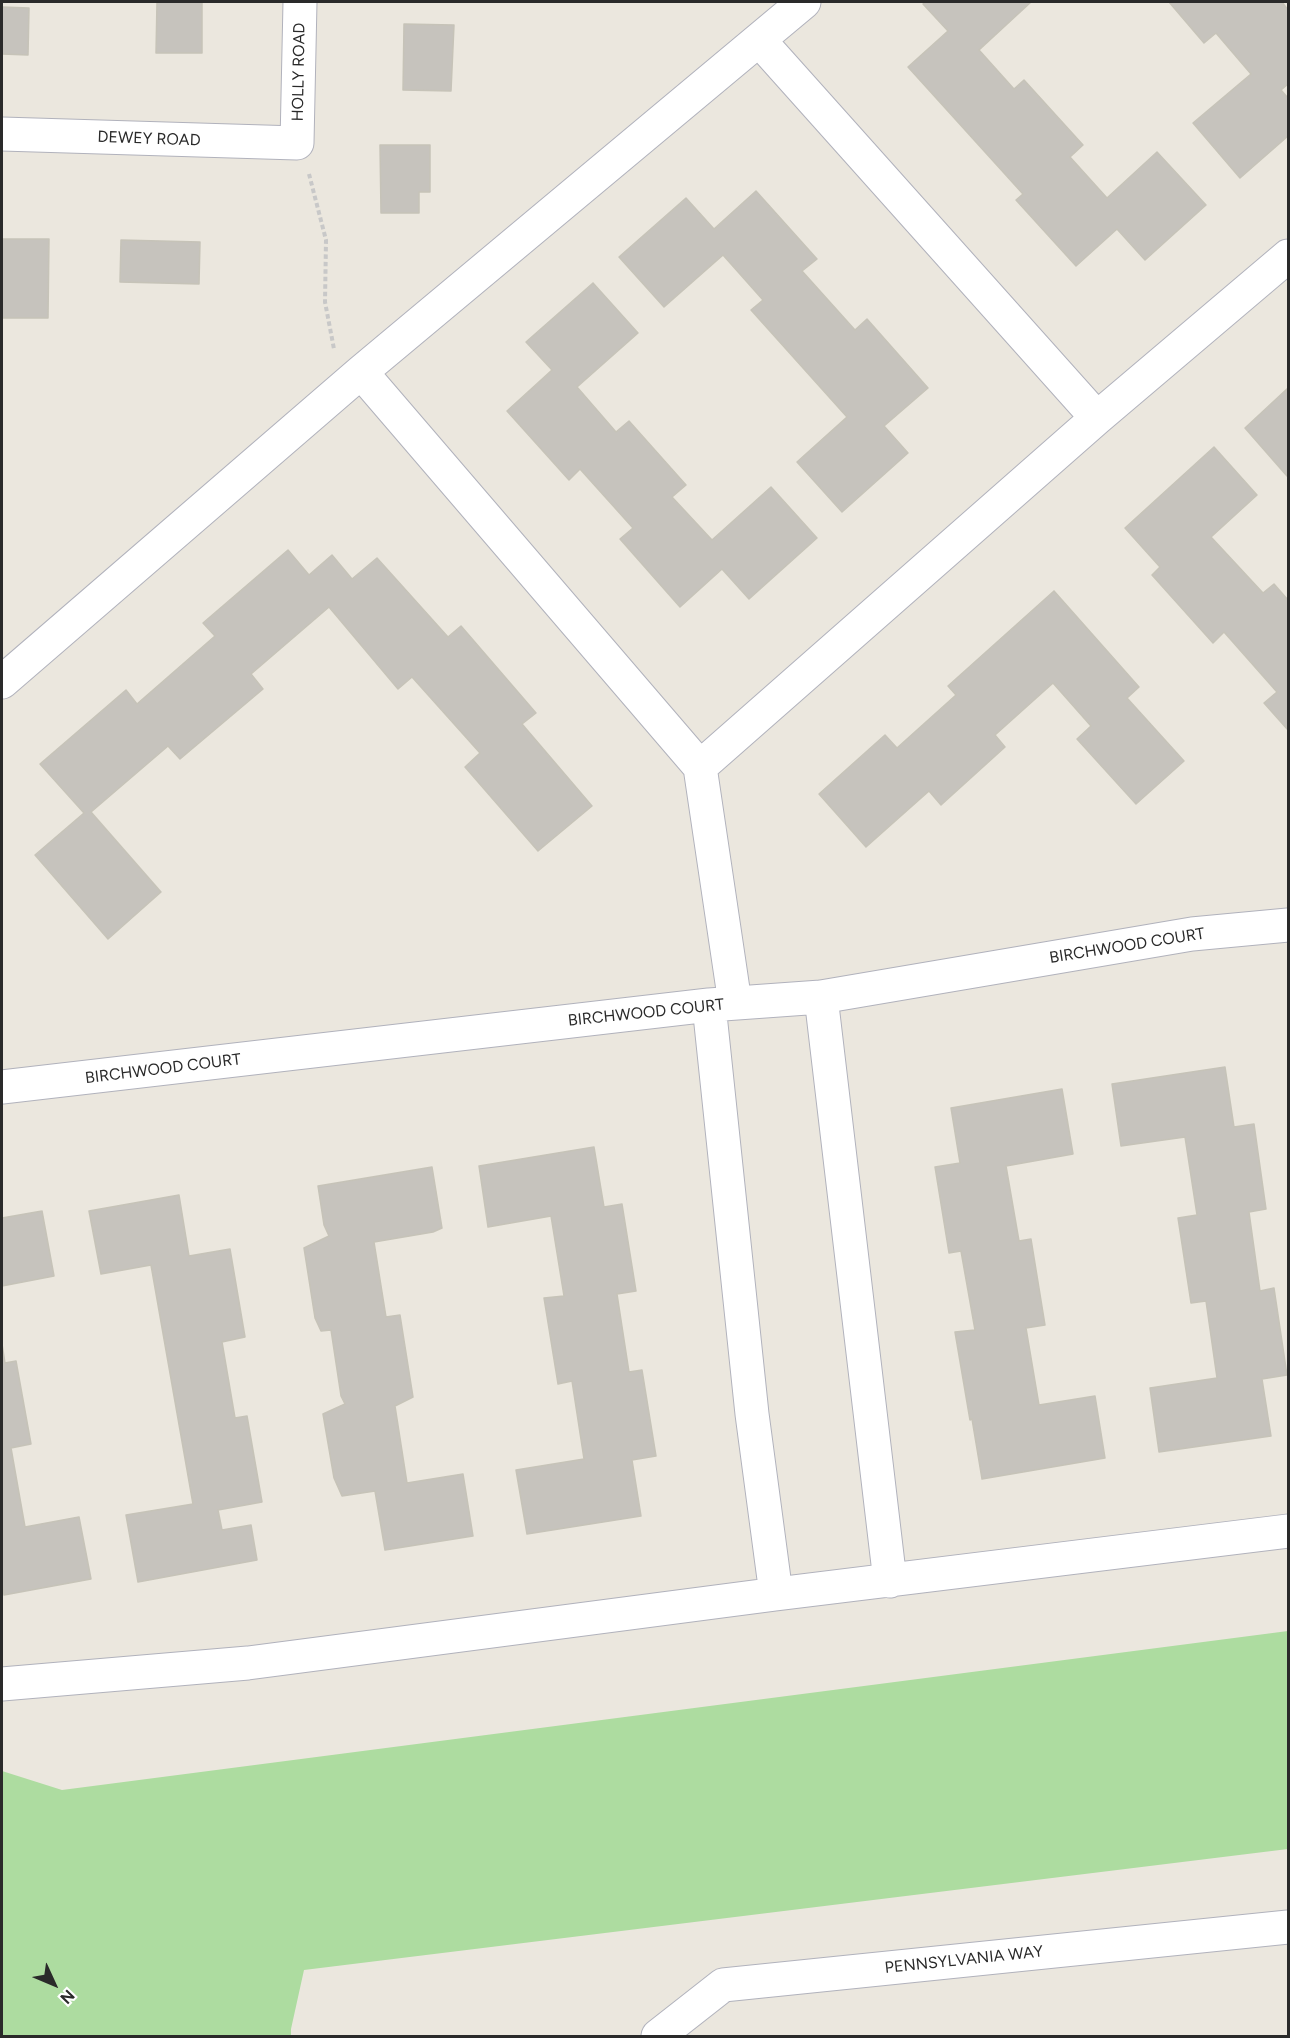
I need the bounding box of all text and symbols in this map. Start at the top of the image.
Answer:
street label: HOLLY ROAD [289,22,309,122]
street label: DEWEY ROAD [97,128,201,150]
street label: BIRCHWOOD COURT [1048,924,1206,968]
street label: BIRCHWOOD COURT [567,995,725,1031]
street label: BIRCHWOOD COURT [84,1050,242,1088]
street label: PENNSYLVANIA WAY [884,1942,1044,1978]
north arrow [24,1954,84,2014]
text: N [56,1986,78,2008]

